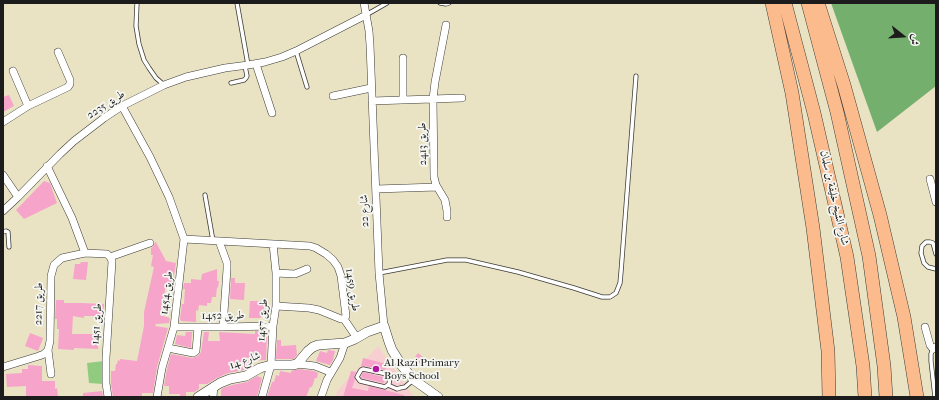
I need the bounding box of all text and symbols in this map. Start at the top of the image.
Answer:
north arrow [883,16,923,56]
text: ش [907,33,923,47]
street label: طريق 2235 [84,88,128,122]
street label: طريق 2413 [416,122,430,166]
street label: شارع الشيخ خليفة بن سلمان [817,149,851,247]
street label: شارع 22 [358,194,372,228]
street label: طريق 1459 [342,268,362,312]
street label: طريق 1454 [158,270,176,316]
street label: طريق 2217 [32,282,46,326]
street label: طريق 1457 [255,298,271,342]
street label: طريق 1451 [89,303,105,345]
street label: طريق 1452 [201,309,245,323]
street label: شارع 14 [228,349,262,373]
place label: Al Razi Primary Boys School [384,356,460,382]
marker: Al Razi Primary Boys School [371,364,381,374]

